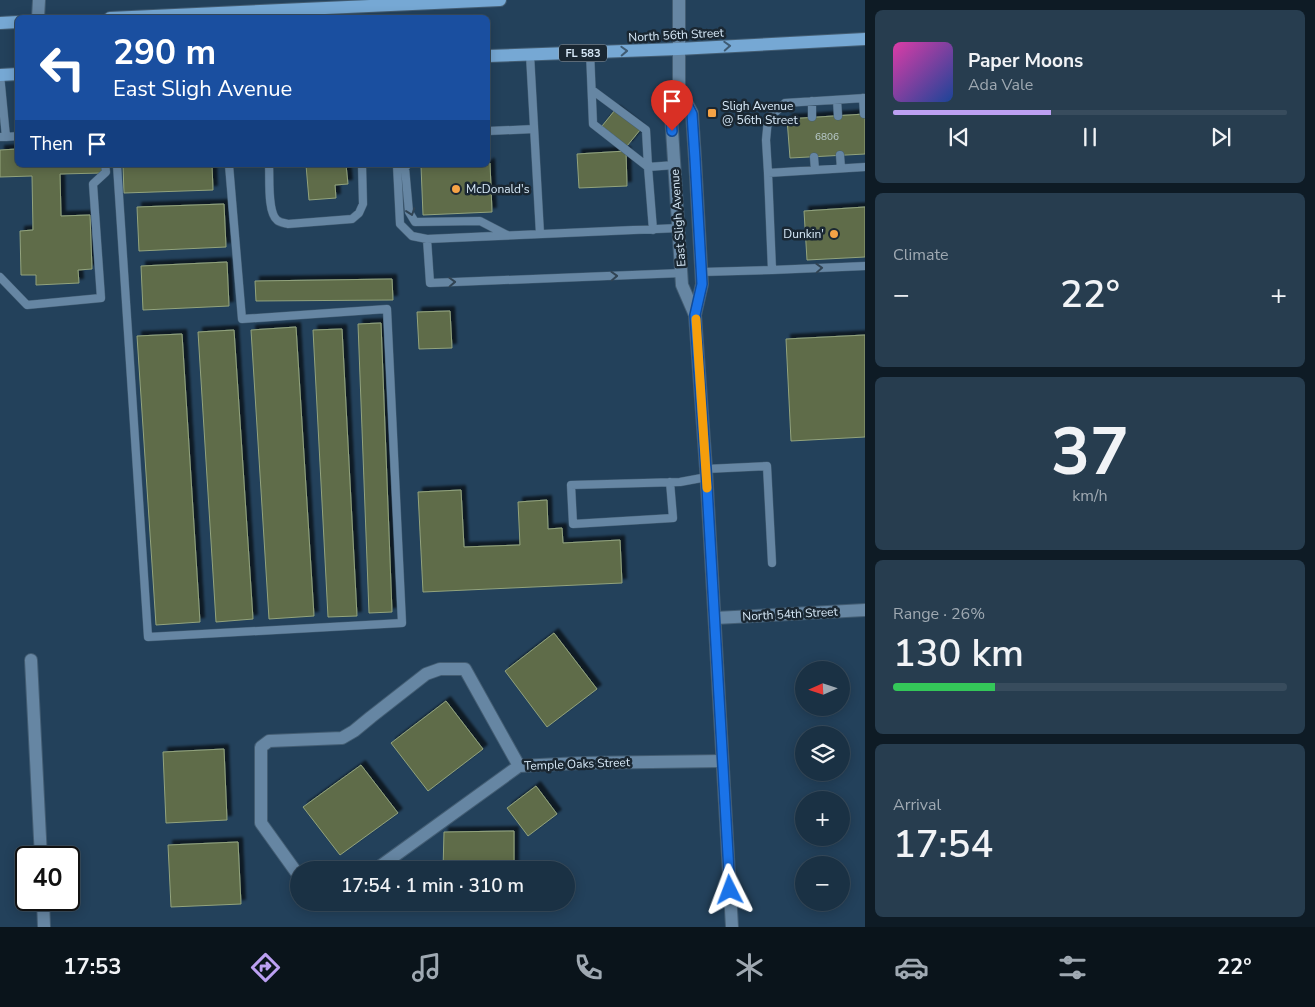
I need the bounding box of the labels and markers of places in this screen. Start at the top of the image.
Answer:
pin [651,80,693,131]
place label: Sligh Avenue @ 56th Street [722,98,798,128]
marker: Sligh Avenue @ 56th Street [706,107,718,119]
place label: McDonald's [466,181,530,197]
marker: McDonald's [450,183,462,195]
place label: Dunkin' [783,226,824,242]
marker: Dunkin' [828,228,840,240]

